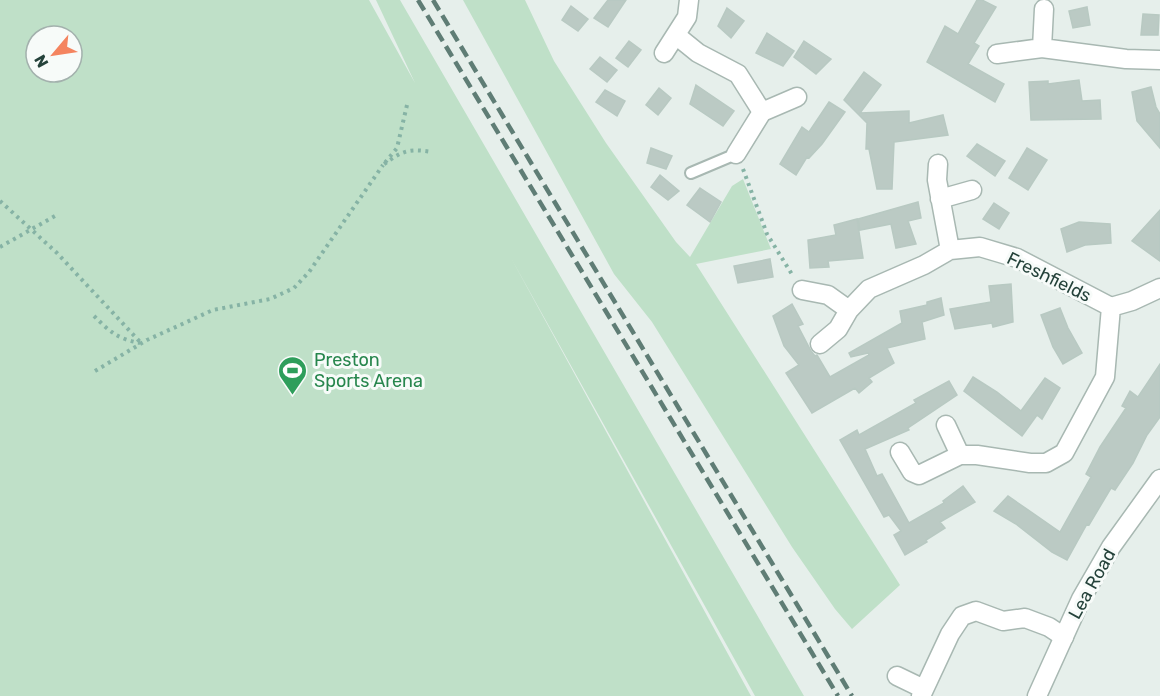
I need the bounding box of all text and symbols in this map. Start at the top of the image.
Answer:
north arrow [24,24,84,84]
text: N [30,51,52,71]
street label: Freshfields [1003,247,1095,307]
place label: Preston Sports Arena [314,349,423,392]
sports icon: Preston Sports Arena [277,354,309,396]
street label: Lea Road [1064,545,1120,623]

